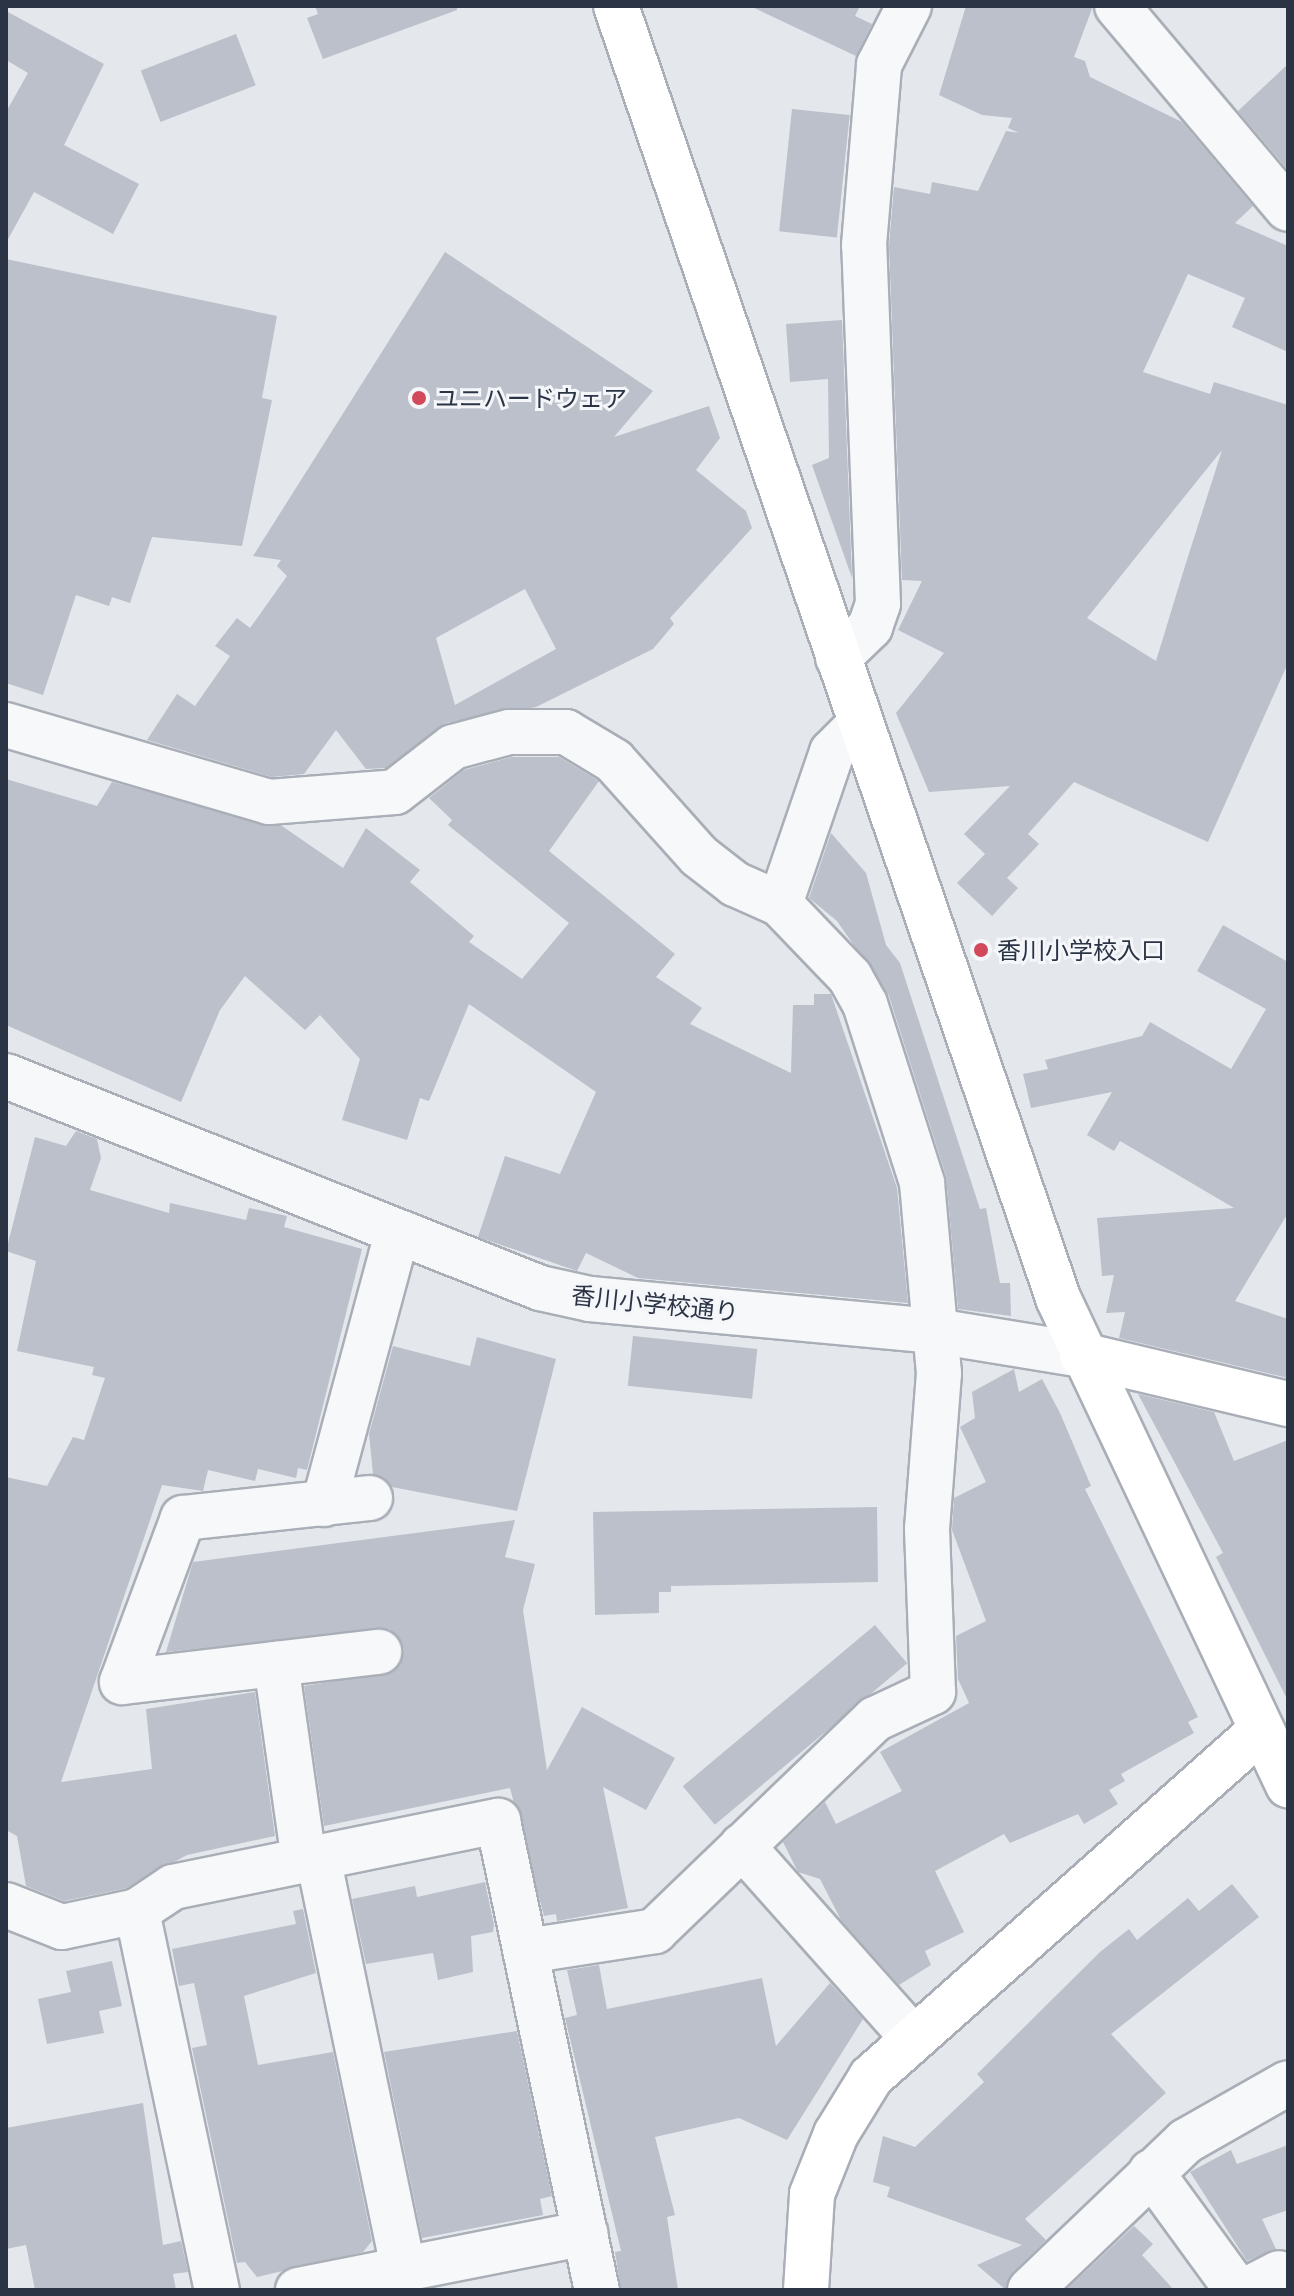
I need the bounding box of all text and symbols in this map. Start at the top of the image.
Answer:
place label: ユニハードウェア [435,384,627,412]
marker: ユニハードウェア [410,389,428,407]
place label: 香川小学校入口 [997,936,1165,964]
marker: 香川小学校入口 [972,941,990,959]
street label: 香川小学校通り [570,1280,740,1326]

